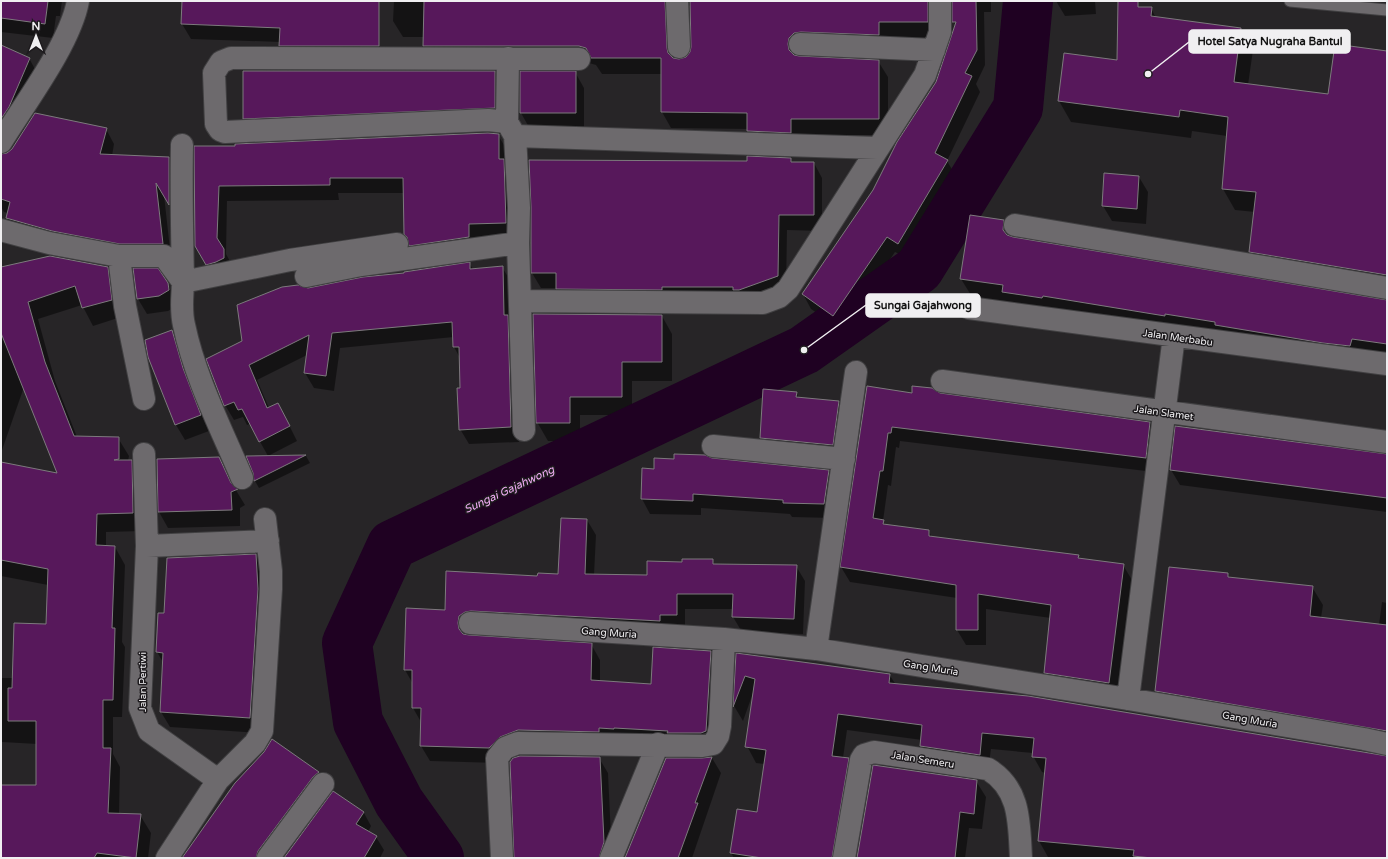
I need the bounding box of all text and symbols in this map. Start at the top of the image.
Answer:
north arrow [16,16,56,56]
text: N [32,20,40,33]
callout: Hotel Satya Nugraha Bantul [1189,30,1350,53]
text: Hotel Satya Nugraha Bantul [1197,35,1343,49]
callout: Sungai Gajahwong [866,294,980,317]
text: Sungai Gajahwong [874,299,972,313]
street label: Jalan Merbabu [1142,327,1214,349]
street label: Jalan Slamet [1133,403,1195,423]
water label: Sungai Gajahwong [462,462,557,516]
street label: Gang Muria [581,625,637,641]
street label: Jalan Pertiwi [137,652,149,712]
street label: Gang Muria [902,658,959,678]
street label: Gang Muria [1221,709,1278,731]
street label: Jalan Semeru [890,749,955,771]

